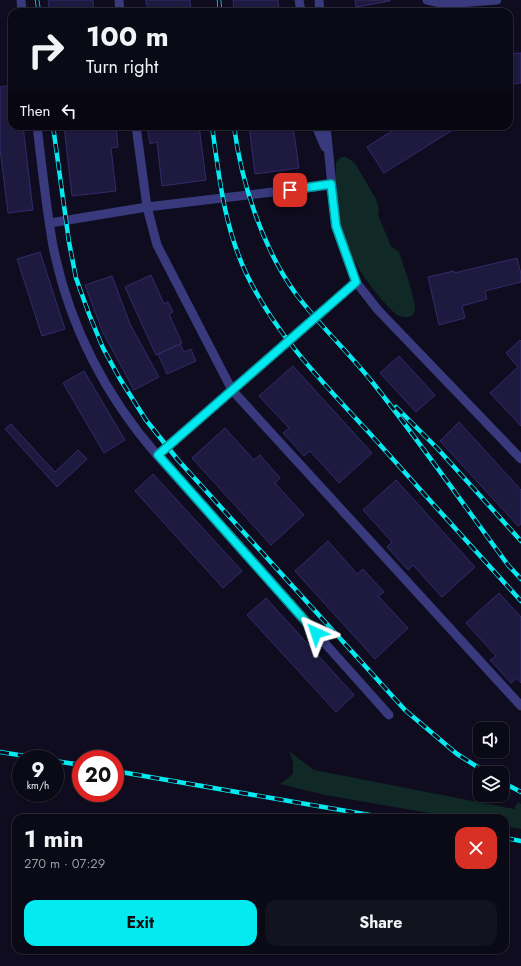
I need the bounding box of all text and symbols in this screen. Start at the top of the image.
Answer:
text: 100 m [86,16,169,57]
icon: right [20,24,72,76]
text: Turn right [86,54,158,80]
text: Then [20,100,50,122]
icon: left [58,100,80,122]
pin [273,173,307,207]
icon: arrive [279,179,301,201]
position arrow [295,612,337,654]
map controls [473,722,509,802]
button: sound [473,722,509,758]
speed limit sign: 20 [72,750,124,802]
text: 9 [31,756,45,785]
button: layers [473,766,509,802]
text: km/h [27,778,49,793]
text: 1 min [24,821,84,856]
button: close [455,827,497,869]
text: 270 m · 07:29 [24,854,105,873]
button: Exit [24,900,257,946]
button: Share [265,900,497,946]

